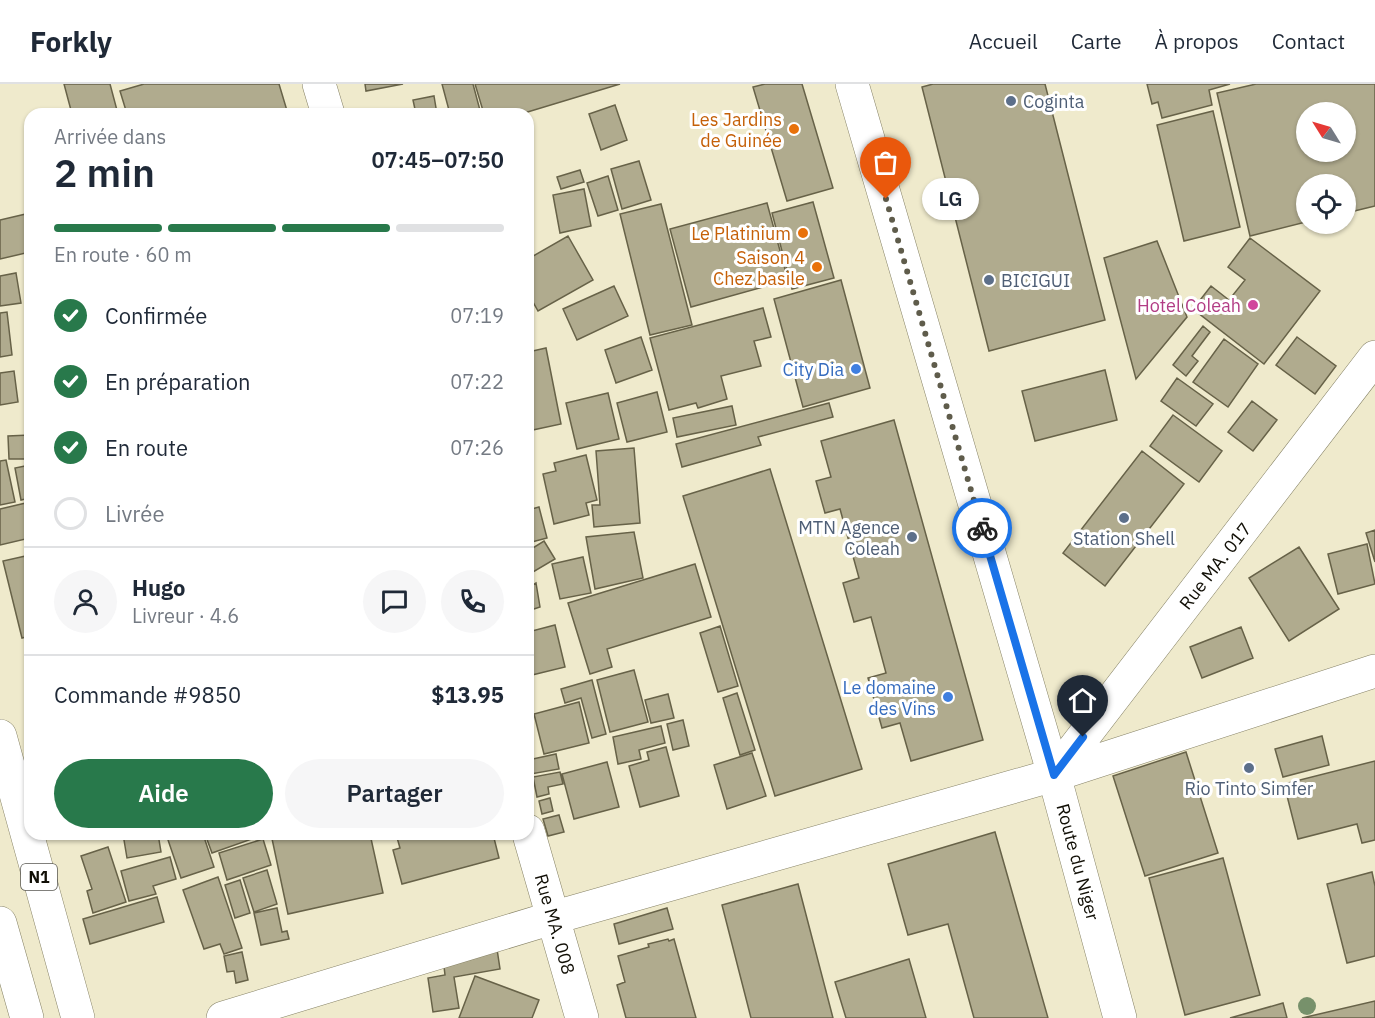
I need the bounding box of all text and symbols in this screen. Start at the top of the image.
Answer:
text: Forkly [30,23,112,60]
text: Accueil [969,27,1038,55]
text: Carte [1071,27,1122,55]
text: À propos [1155,27,1239,55]
text: Contact [1272,27,1345,55]
place label: Coginta [1023,90,1085,113]
marker: Coginta [1004,94,1018,108]
north arrow [1296,102,1356,162]
map controls [1296,102,1356,234]
place label: Les Jardins de Guinée [691,108,782,152]
marker: Les Jardins de Guinée [787,122,801,136]
text: Arrivée dans [54,123,166,150]
pin [860,137,911,199]
text: 07:45–07:50 [371,145,504,174]
icon: bag [869,146,902,179]
text: 2 min [54,147,155,198]
button: locate [1296,174,1356,234]
callout: LG [922,178,979,220]
text: LG [939,185,962,212]
place label: Le Platinium [691,222,791,245]
marker: Le Platinium [796,226,810,240]
text: En route · 60 m [54,241,192,268]
place label: Saison 4 Chez basile [713,246,805,290]
marker: Saison 4 Chez basile [810,260,824,274]
place label: BICIGUI [1001,269,1070,292]
marker: BICIGUI [982,273,996,287]
place label: Hotel Coleah [1137,294,1241,317]
marker: Hotel Coleah [1246,298,1260,312]
icon: check [54,299,87,332]
text: Confirmée [105,301,207,330]
text: 07:19 [450,302,504,329]
place label: City Dia [783,358,844,381]
marker: City Dia [849,362,863,376]
icon: check [54,365,87,398]
text: En préparation [105,367,251,396]
text: 07:22 [450,368,504,395]
icon: check [54,431,87,464]
text: En route [105,433,188,462]
text: 07:26 [450,434,504,461]
courier [952,498,1012,558]
text: Livrée [105,499,164,528]
marker: Station Shell [1117,511,1131,525]
icon: bike [966,512,999,545]
place label: MTN Agence Coleah [798,516,900,560]
street label: Rue MA. 017 [1174,518,1256,614]
place label: Station Shell [1073,527,1175,550]
marker: MTN Agence Coleah [905,530,919,544]
button: person [54,570,117,633]
button: chat [363,570,426,633]
button: phone [441,570,504,633]
text: Hugo [132,573,185,602]
text: Livreur · 4.6 [132,602,239,629]
pin [1057,675,1108,737]
place label: Le domaine des Vins [843,676,936,720]
text: Commande #9850 [54,680,241,709]
text: $13.95 [431,680,504,709]
icon: home [1066,684,1099,717]
marker: Le domaine des Vins [941,690,955,704]
button: Aide [54,759,273,828]
button: Partager [285,759,504,828]
marker: Rio Tinto Simfer [1242,761,1256,775]
place label: Rio Tinto Simfer [1185,777,1314,800]
street label: Route du Niger [1051,801,1105,923]
road number: N1 [21,864,57,890]
street label: Rue MA. 008 [530,871,580,977]

